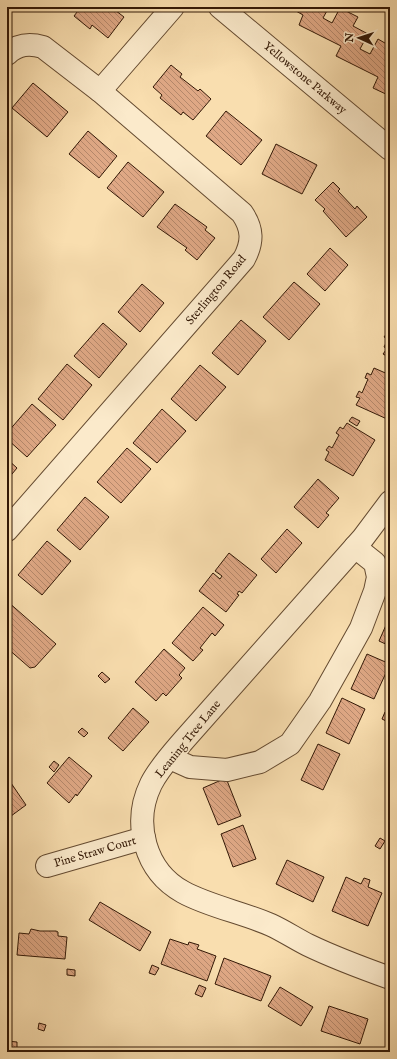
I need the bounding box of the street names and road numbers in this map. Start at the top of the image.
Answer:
street label: Yellowstone Parkway [260,39,350,117]
street label: Sterlington Road [183,252,250,328]
street label: Leaning Tree Lane [152,697,224,781]
street label: Pine Straw Court [52,833,138,871]

